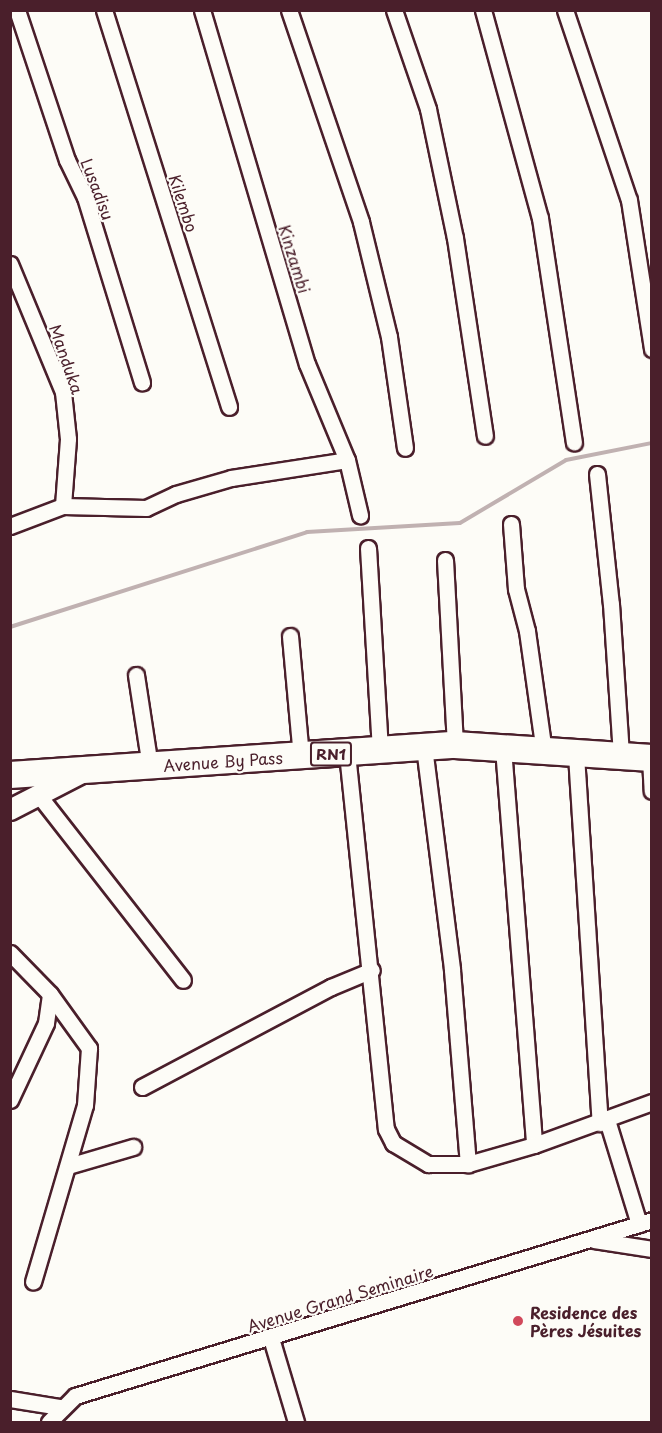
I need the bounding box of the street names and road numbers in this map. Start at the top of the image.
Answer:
street label: Lusadisu [78,156,118,222]
street label: Kilembo [166,172,202,234]
street label: Kinzambi [276,222,314,296]
street label: Manduka [46,322,88,396]
road number: RN1 [308,742,354,766]
street label: Avenue By Pass [163,747,283,775]
street label: Avenue Grand Seminaire [246,1261,434,1335]

